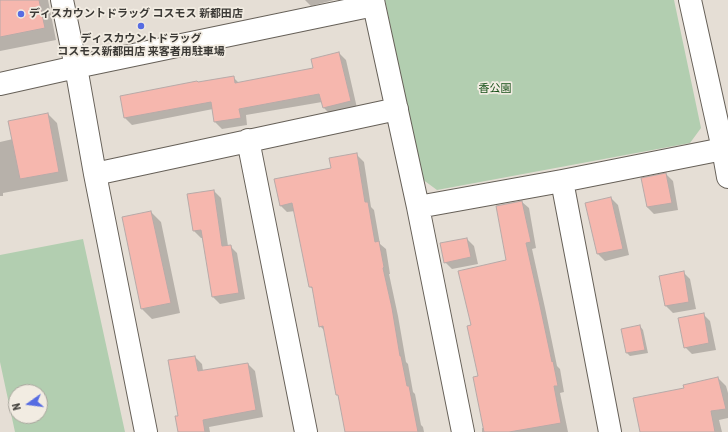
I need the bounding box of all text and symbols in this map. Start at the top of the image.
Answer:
place label: ディスカウントドラッグ コスモス 新都田店 [29,7,243,21]
marker: ディスカウントドラッグ コスモス 新都田店 [16,9,26,19]
marker: ディスカウントドラッグ コスモス新都田店 来客者用駐車場 [136,21,146,31]
place label: ディスカウントドラッグ コスモス新都田店 来客者用駐車場 [57,32,225,58]
park label: 香公園 [479,82,511,96]
north arrow [8,384,48,424]
text: N [10,402,24,412]

